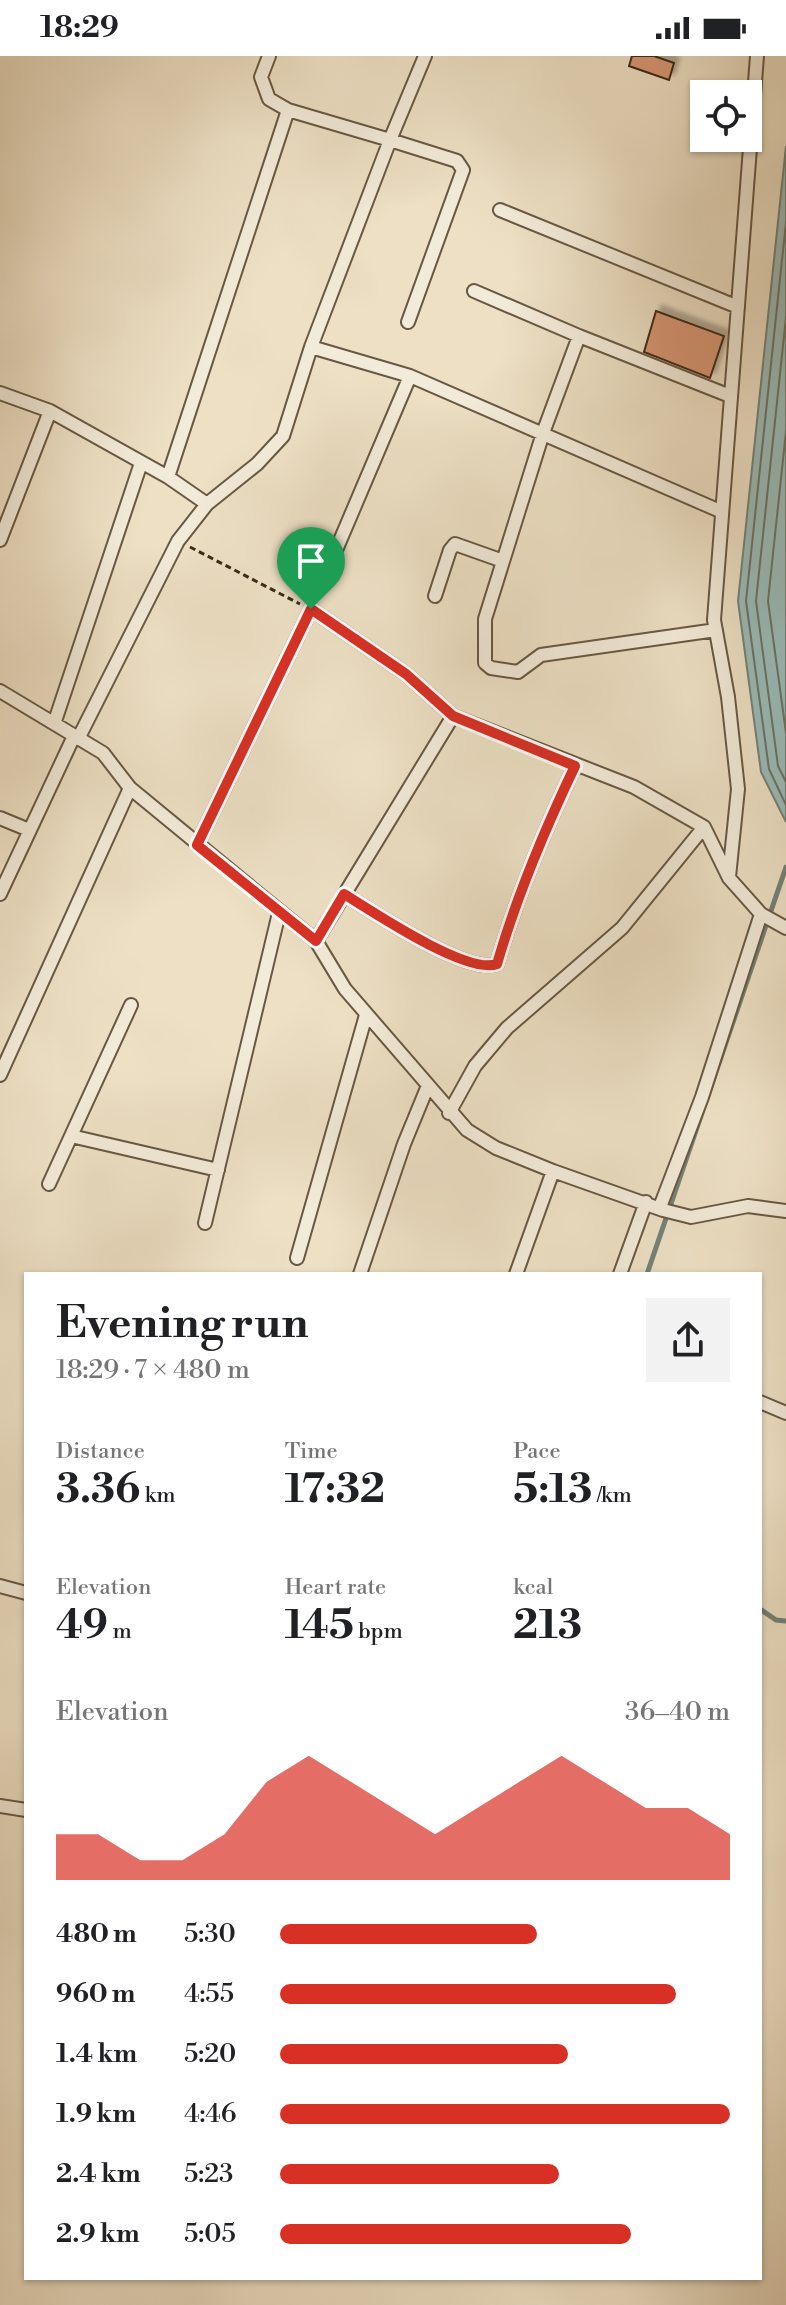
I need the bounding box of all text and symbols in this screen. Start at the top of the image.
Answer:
text: 18:29 [40,9,119,47]
map controls [690,80,762,152]
button: locate [690,80,762,152]
pin [277,527,345,609]
icon: arrive [289,539,333,583]
text: Evening run [56,1296,309,1351]
button: share [646,1298,730,1382]
text: 18:29 · 7 × 480 m [56,1354,250,1386]
text: Distance [56,1438,145,1465]
text: Time [285,1438,338,1465]
text: Pace [513,1438,561,1465]
text: 3.36 [56,1465,140,1515]
text: 17:32 [285,1465,385,1515]
text: 5:13 [513,1465,592,1515]
text: km [140,1482,176,1509]
text: /km [592,1482,632,1509]
text: Elevation [56,1574,151,1601]
text: Heart rate [285,1574,386,1601]
text: kcal [513,1574,553,1601]
text: 49 [56,1601,108,1651]
text: 145 [285,1601,354,1651]
text: 213 [513,1601,582,1651]
text: m [108,1618,132,1645]
text: bpm [354,1618,403,1645]
text: Elevation [56,1696,169,1728]
text: 36–40 m [625,1696,730,1728]
text: 480 m [56,1918,137,1950]
text: 5:30 [184,1918,236,1950]
text: 960 m [56,1978,135,2010]
text: 4:55 [184,1978,234,2010]
text: 1.4 km [56,2038,137,2070]
text: 5:20 [184,2038,236,2070]
text: 1.9 km [56,2098,136,2130]
text: 4:46 [184,2098,237,2130]
text: 2.4 km [56,2158,141,2190]
text: 5:23 [184,2158,233,2190]
text: 2.9 km [56,2218,140,2250]
text: 5:05 [184,2218,236,2250]

